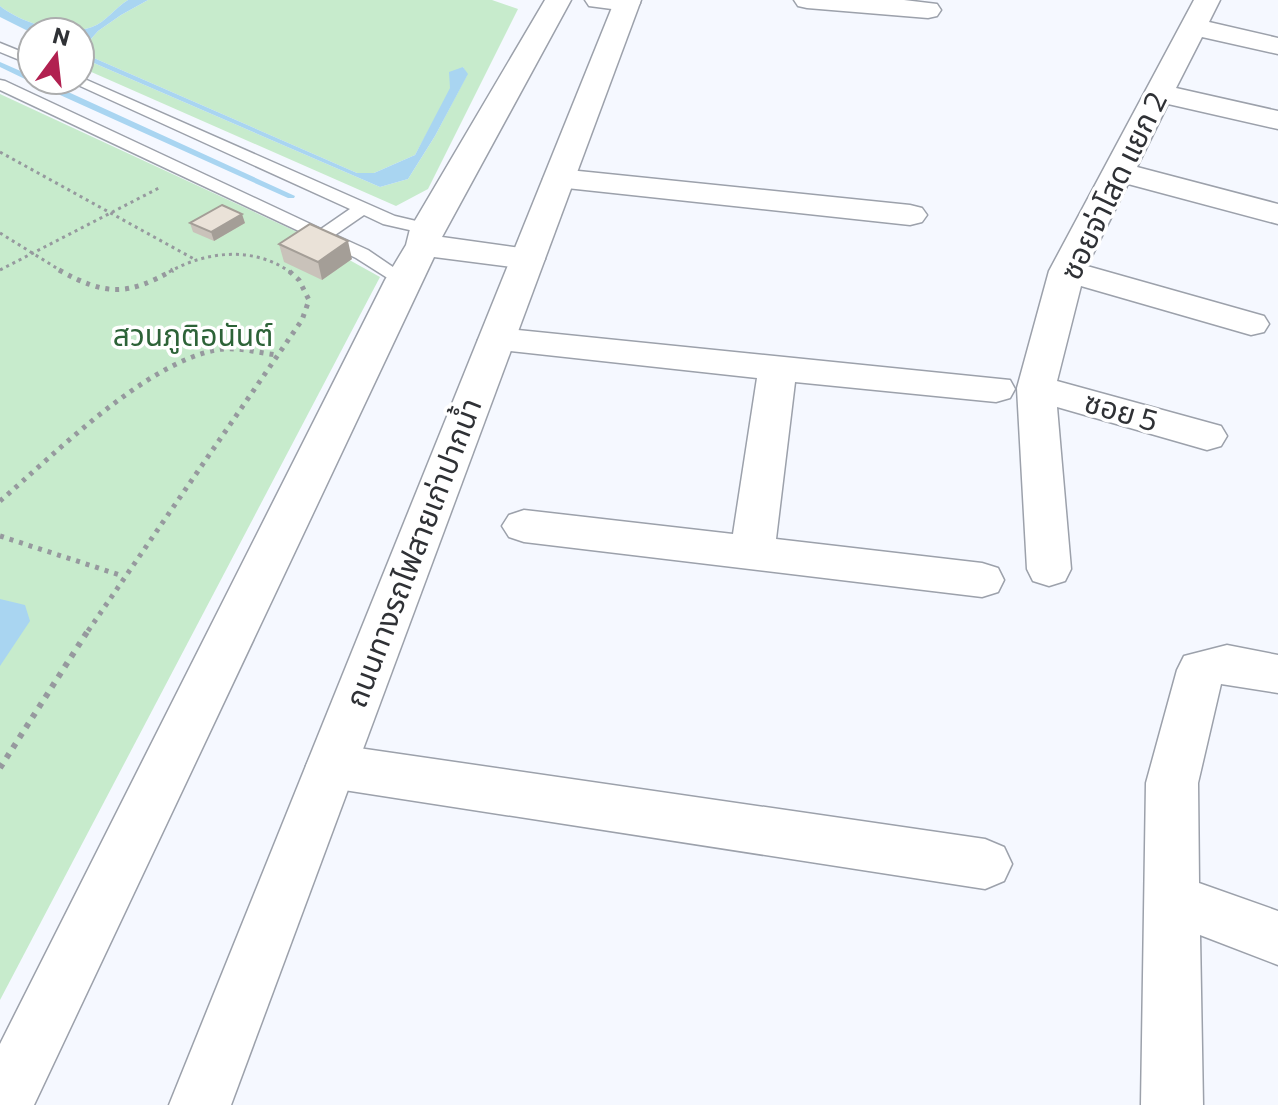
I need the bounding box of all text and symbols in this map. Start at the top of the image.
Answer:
north arrow [16,16,96,96]
text: N [50,21,73,51]
street label: ซอยจ่าโสด แยก 2 [1050,85,1173,285]
park label: สวนภูติอนันต์ [113,315,273,354]
street label: ซอย 5 [1081,382,1163,438]
street label: ถนนทางรถไฟสายเก่าปากน้ำ [336,392,488,712]

